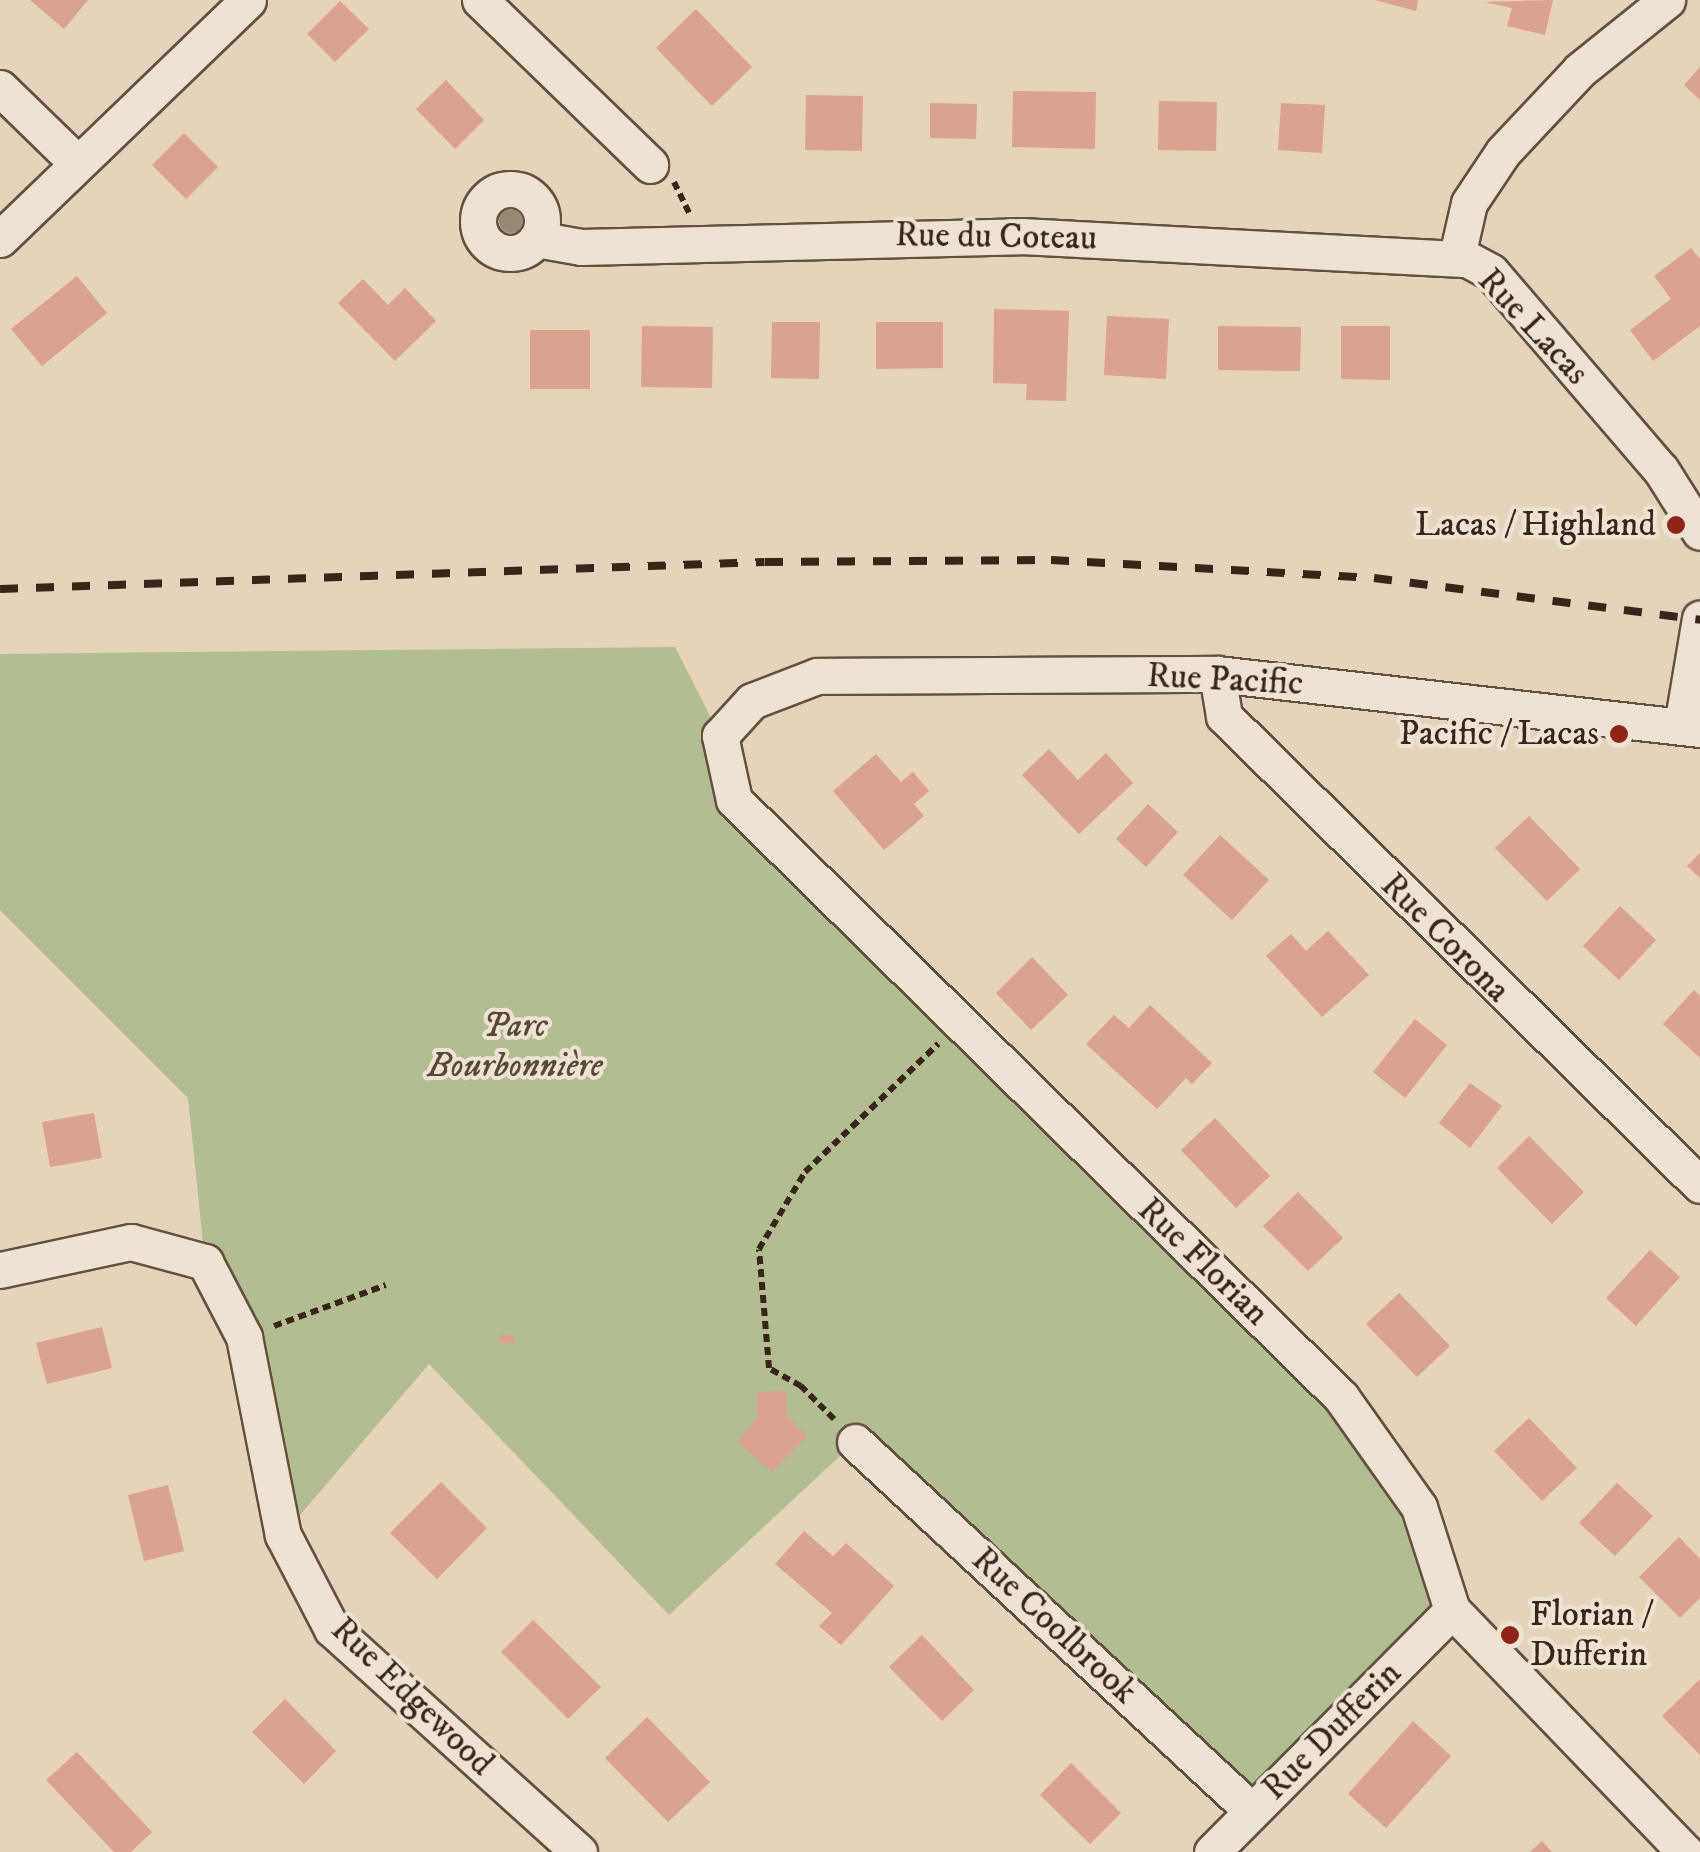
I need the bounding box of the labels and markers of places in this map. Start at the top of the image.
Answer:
place label: Lacas / Highland [1415,504,1656,546]
marker: Lacas / Highland [1665,514,1687,536]
place label: Pacific / Lacas [1399,713,1599,755]
marker: Pacific / Lacas [1608,723,1630,745]
place label: Florian / Dufferin [1530,1594,1651,1676]
marker: Florian / Dufferin [1499,1624,1521,1646]

